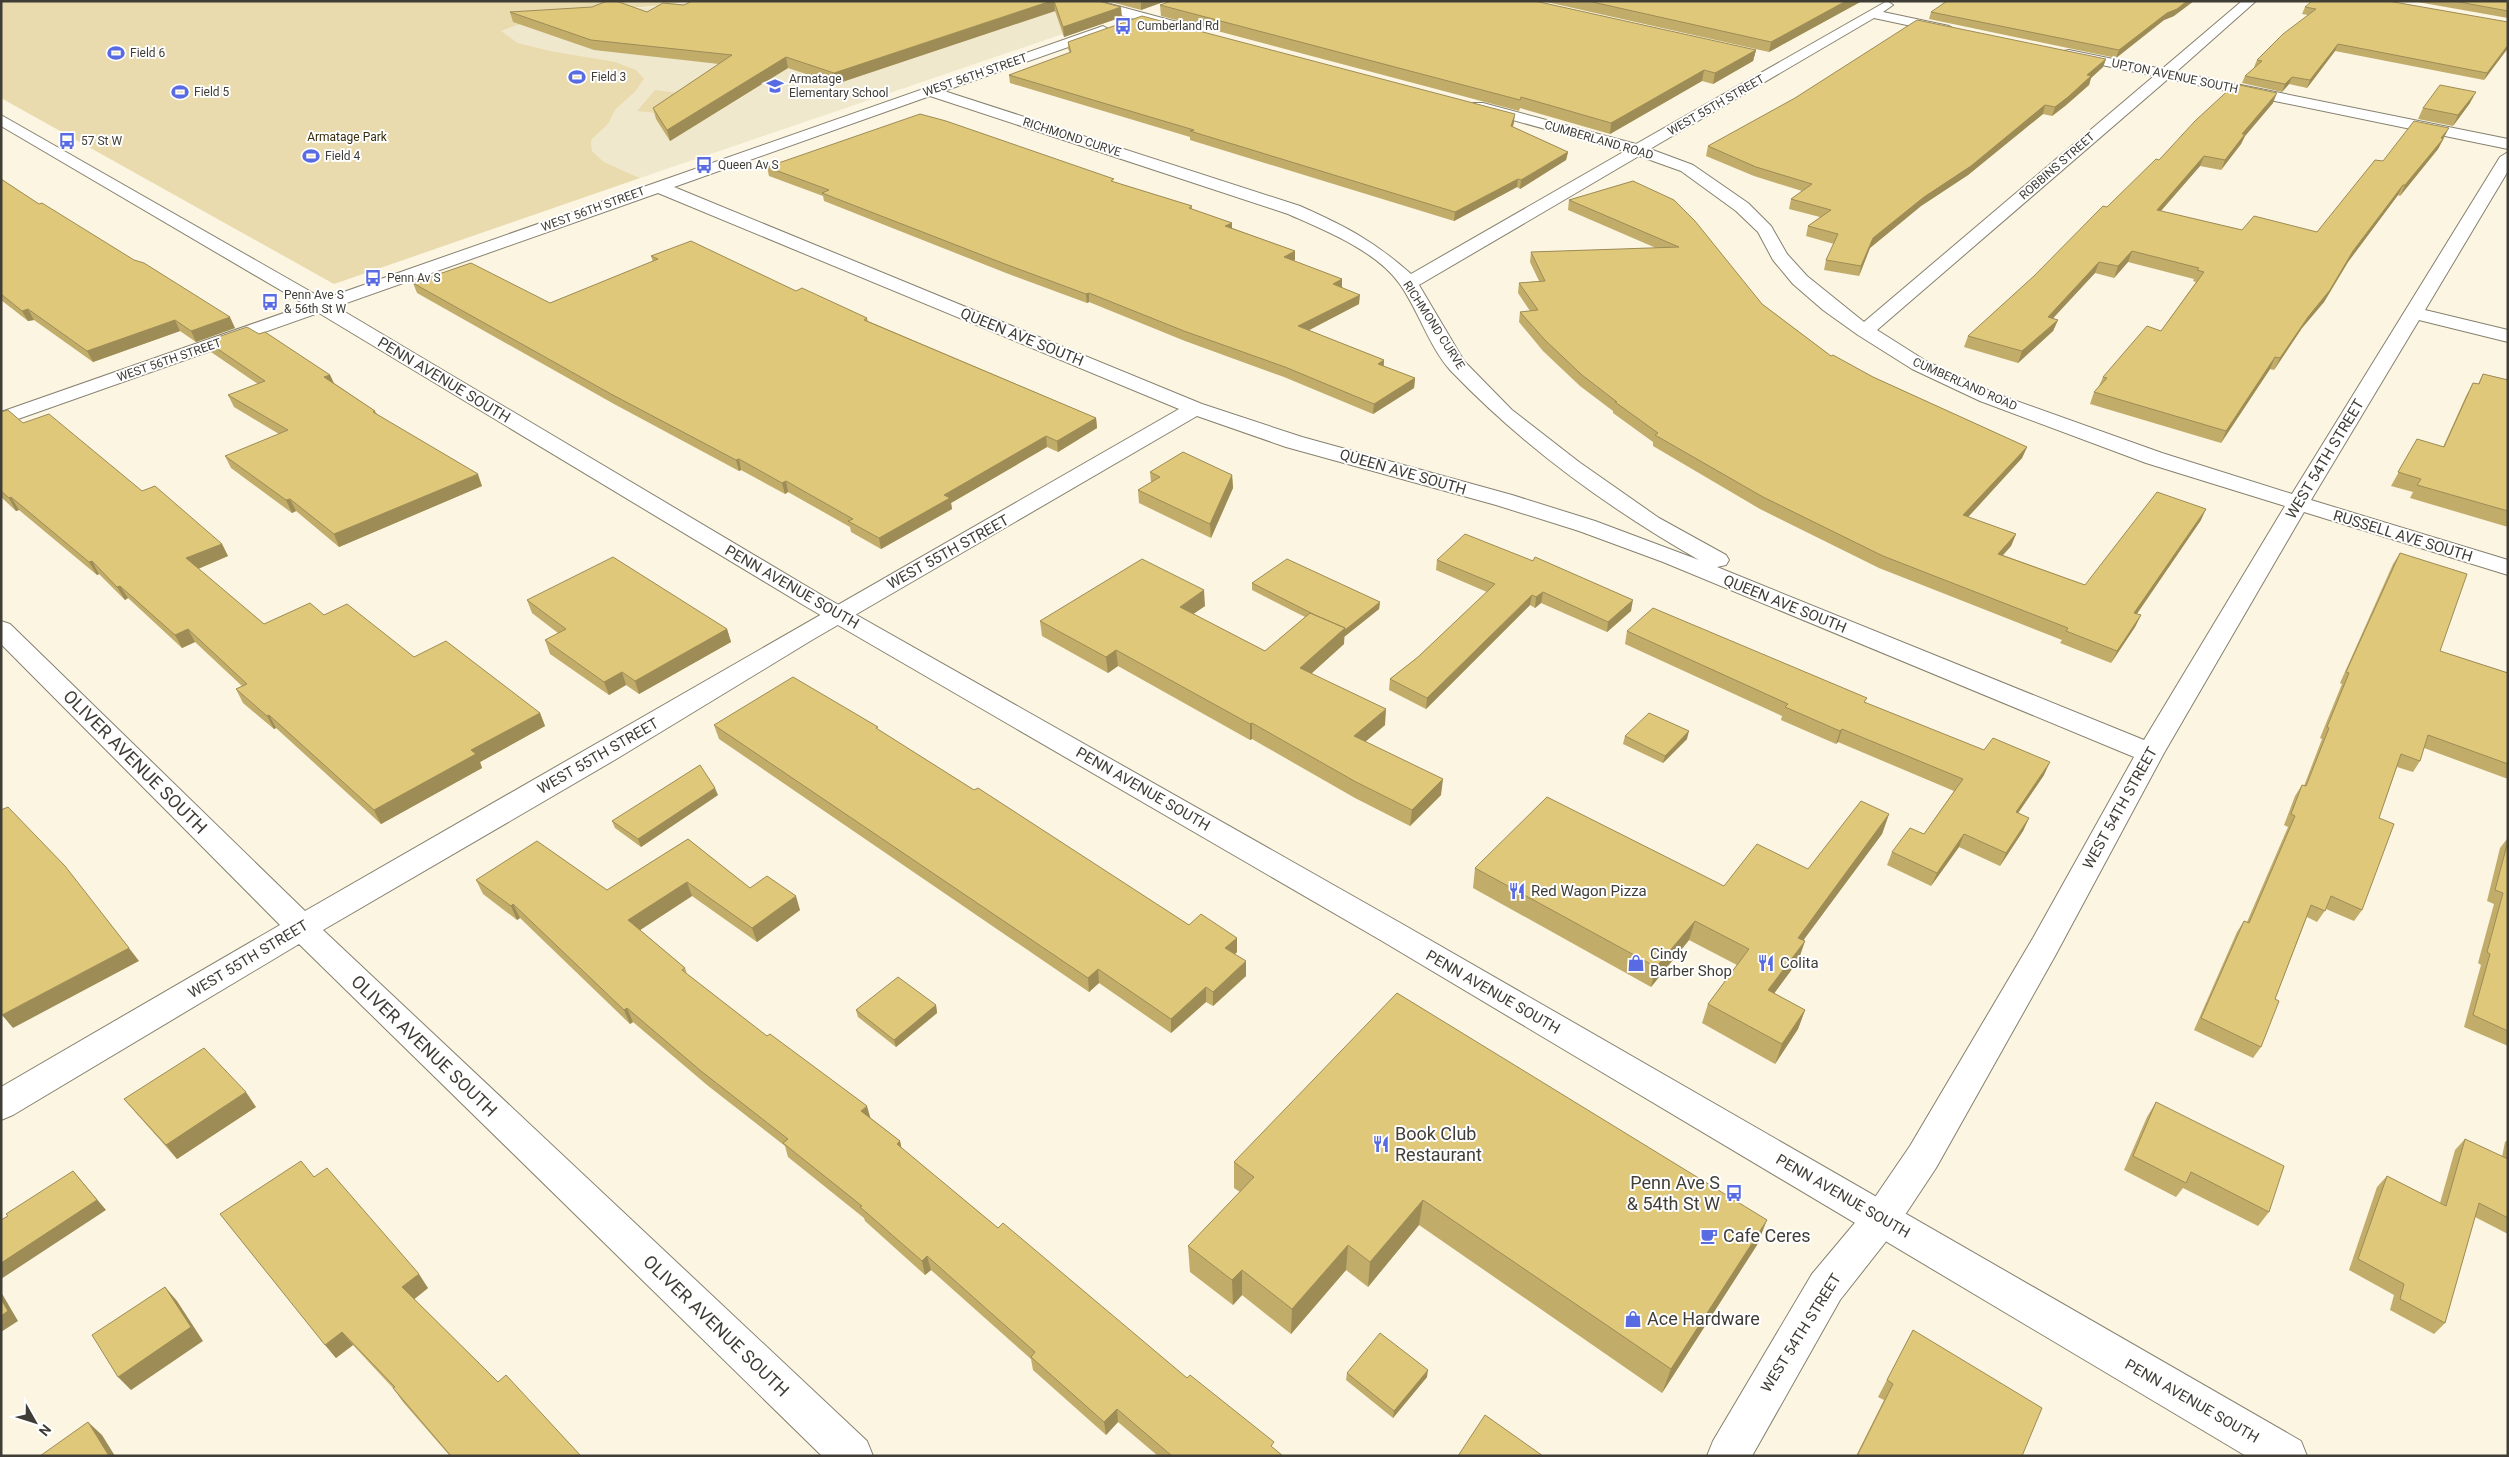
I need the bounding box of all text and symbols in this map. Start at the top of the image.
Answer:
bus stop icon: Cumberland Rd [1113,16,1133,36]
place label: Cumberland Rd [1137,19,1219,33]
sports icon: Field 6 [106,43,126,63]
place label: Field 6 [130,46,166,60]
street label: WEST 56TH STREET [921,51,1029,99]
street label: UPTON AVENUE SOUTH [2110,56,2240,96]
sports icon: Field 3 [567,67,587,87]
place label: Field 3 [591,70,626,84]
place label: Armatage Elementary School [789,72,889,100]
street label: WEST 55TH STREET [1665,72,1767,138]
school or university icon: Armatage Elementary School [765,76,785,96]
sports icon: Field 5 [170,82,190,102]
place label: Field 5 [194,85,230,99]
street label: RICHMOND CURVE [1021,115,1123,160]
street label: CUMBERLAND ROAD [1543,118,1655,162]
park label: Armatage Park [307,130,388,144]
street label: ROBBINS STREET [2017,130,2097,202]
bus stop icon: 57 St W [57,131,77,151]
place label: 57 St W [81,134,122,148]
sports icon: Field 4 [301,146,321,166]
place label: Field 4 [325,149,361,163]
bus stop icon: Queen Av S [694,155,714,175]
place label: Queen Av S [718,158,779,172]
street label: WEST 56TH STREET [539,184,647,234]
bus stop icon: Penn Av S [363,268,383,288]
place label: Penn Av S [387,271,441,285]
street label: RICHMOND CURVE [1400,278,1468,372]
place label: Penn Ave S & 56th St W [284,288,346,316]
bus stop icon: Penn Ave S & 56th St W [260,292,280,312]
street label: QUEEN AVE SOUTH [958,304,1086,370]
street label: PENN AVENUE SOUTH [374,333,514,427]
street label: WEST 56TH STREET [115,336,223,384]
street label: CUMBERLAND ROAD [1911,355,2019,413]
street label: WEST 54TH STREET [2282,396,2368,522]
street label: QUEEN AVE SOUTH [1338,445,1468,499]
street label: RUSSELL AVE SOUTH [2331,506,2475,566]
street label: WEST 55TH STREET [884,511,1012,593]
street label: PENN AVENUE SOUTH [722,541,862,633]
street label: QUEEN AVE SOUTH [1721,571,1849,637]
street label: OLIVER AVENUE SOUTH [59,685,212,838]
street label: WEST 55TH STREET [534,714,662,798]
street label: PENN AVENUE SOUTH [1073,743,1213,835]
street label: WEST 54TH STREET [2079,744,2161,872]
restaurant icon: Red Wagon Pizza [1507,881,1527,901]
place label: Red Wagon Pizza [1531,882,1647,900]
street label: WEST 55TH STREET [185,916,311,1002]
place label: Cindy Barber Shop [1650,945,1732,980]
street label: PENN AVENUE SOUTH [1423,946,1563,1038]
shop icon: Cindy Barber Shop [1626,953,1646,973]
restaurant icon: Colita [1756,953,1776,973]
place label: Colita [1780,954,1819,972]
street label: OLIVER AVENUE SOUTH [347,971,502,1121]
place label: Book Club Restaurant [1395,1123,1482,1165]
restaurant icon: Book Club Restaurant [1371,1134,1391,1154]
street label: PENN AVENUE SOUTH [1773,1150,1913,1242]
place label: Penn Ave S & 54th St W [1627,1172,1720,1214]
bus stop icon: Penn Ave S & 54th St W [1724,1183,1744,1203]
place label: Cafe Ceres [1723,1225,1811,1246]
cafe icon: Cafe Ceres [1699,1226,1719,1246]
street label: OLIVER AVENUE SOUTH [639,1251,794,1401]
street label: WEST 54TH STREET [1757,1270,1845,1396]
place label: Ace Hardware [1647,1308,1760,1329]
shop icon: Ace Hardware [1623,1309,1643,1329]
street label: PENN AVENUE SOUTH [2122,1355,2262,1447]
north arrow [10,1397,60,1447]
text: N [36,1421,54,1439]

